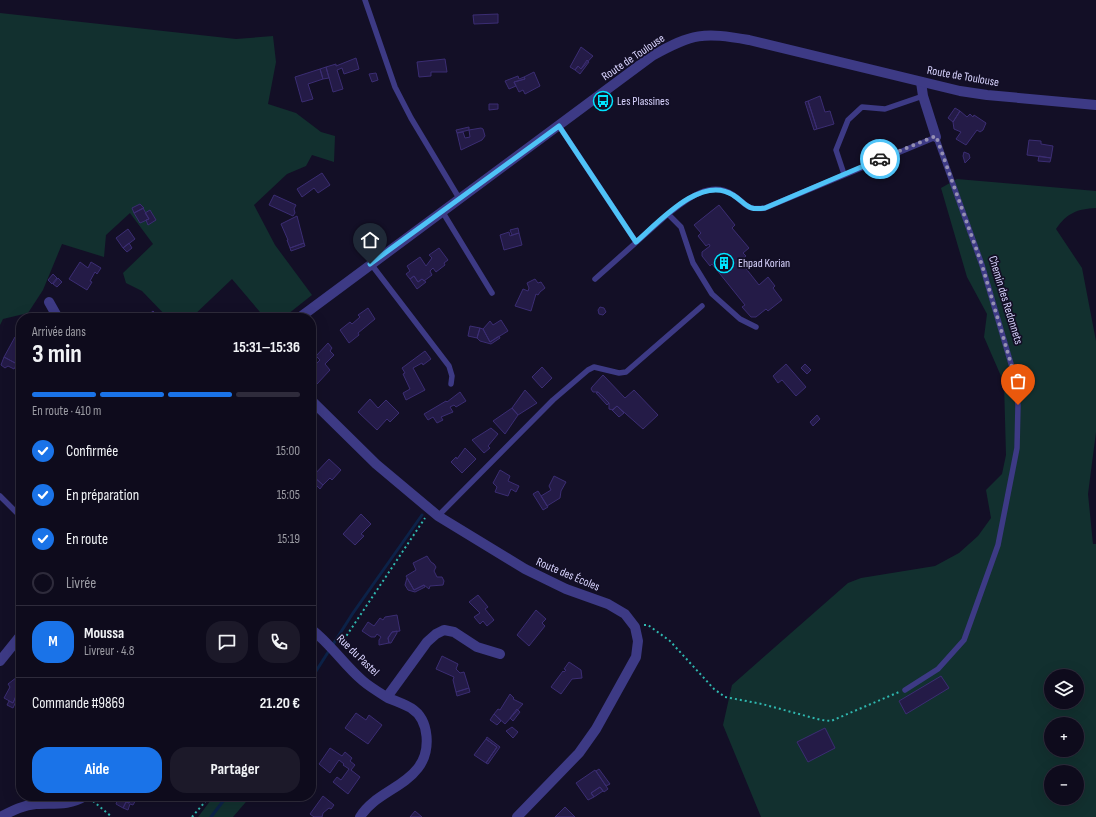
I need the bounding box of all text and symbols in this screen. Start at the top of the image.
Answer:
street label: Route de Toulouse [599,31,668,84]
street label: Route de Toulouse [926,63,1000,90]
bus stop icon: Les Plassines [592,90,614,112]
place label: Les Plassines [617,94,669,109]
courier [860,139,900,179]
icon: car [869,148,891,170]
pin [353,223,387,264]
icon: home [359,229,381,251]
building icon: Ehpad Korian [713,252,735,274]
street label: Chemin des Redonnets [985,254,1026,346]
place label: Ehpad Korian [738,256,790,271]
text: Arrivée dans [32,324,86,340]
text: 15:31–15:36 [233,338,300,357]
text: 3 min [32,339,82,370]
pin [1001,364,1035,405]
icon: bag [1007,370,1029,392]
text: En route · 410 m [32,403,101,419]
icon: check [32,440,54,462]
text: Confirmée [66,442,118,461]
text: 15:00 [276,443,300,459]
icon: check [32,484,54,506]
text: En préparation [66,486,139,505]
text: 15:05 [277,487,300,503]
icon: check [32,528,54,550]
text: En route [66,530,108,549]
text: 15:19 [277,531,300,547]
street label: Route des Écoles [534,554,602,595]
text: Livrée [66,574,96,593]
button: chat [206,621,248,663]
button: phone [258,621,300,663]
text: Moussa [84,624,124,643]
street label: Rue du Pastel [333,631,382,679]
text: M [48,632,58,651]
text: Livreur · 4.8 [84,643,134,659]
map controls [1044,669,1084,805]
button: layers [1044,669,1084,709]
text: Commande #9869 [32,694,125,713]
text: 21.20 € [260,694,300,713]
button: + [1044,717,1084,757]
button: Aide [32,747,162,793]
button: Partager [170,747,300,793]
button: − [1044,765,1084,805]

